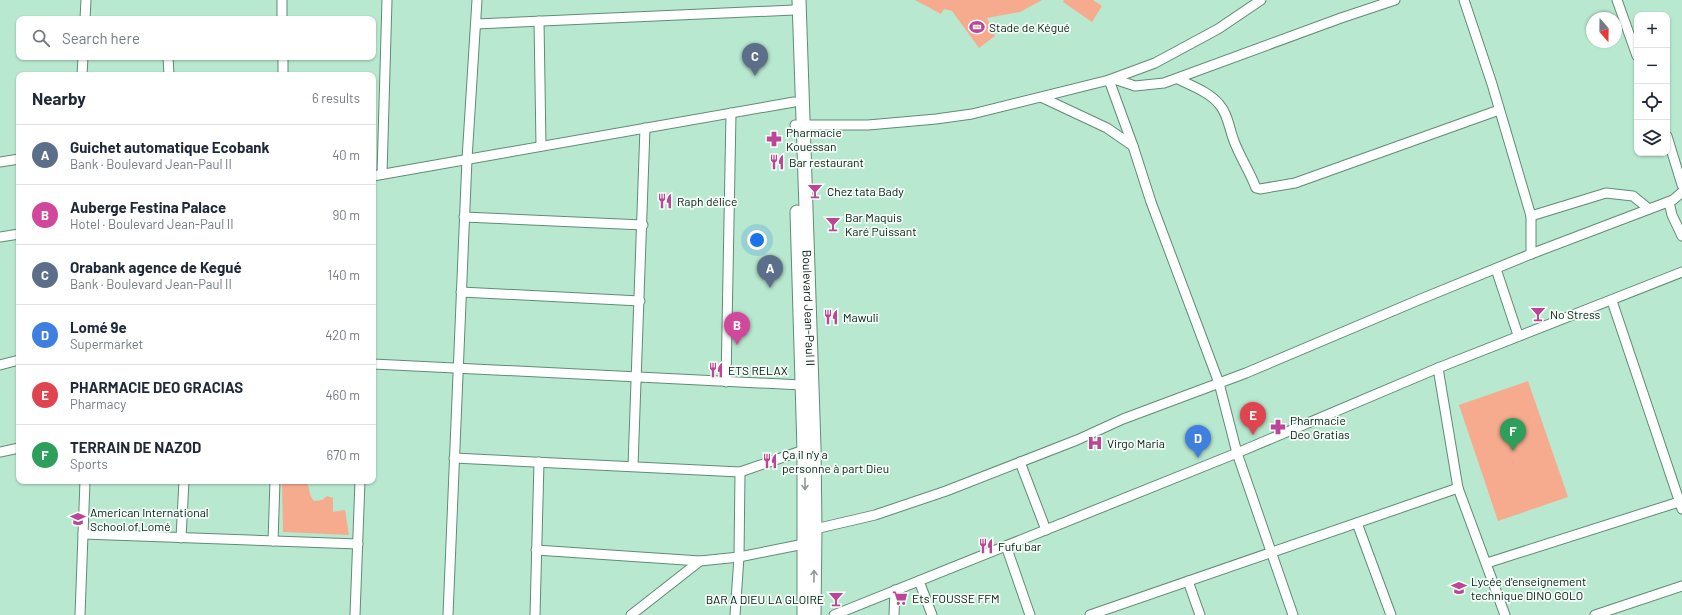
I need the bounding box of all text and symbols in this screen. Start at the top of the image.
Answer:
north arrow [1586,12,1622,48]
map controls [1634,12,1670,156]
button: + [1634,12,1670,48]
search box [16,16,376,60]
sports icon: Stade de Kégué [968,18,986,36]
place label: Stade de Kégué [989,20,1070,34]
icon: search [30,27,52,49]
text: Search here [62,29,140,47]
pin: C [742,43,768,76]
button: − [1634,48,1670,84]
button: locate [1634,84,1670,120]
text: Nearby [32,88,86,108]
text: 6 results [312,90,360,106]
button: layers [1634,120,1670,156]
place label: Pharmacie Kouessan [786,125,842,153]
pharmacy icon: Pharmacie Kouessan [765,130,783,148]
text: Guichet automatique Ecobank [70,138,270,156]
text: A [41,147,49,163]
text: 40 m [332,147,360,163]
restaurant icon: Bar restaurant [768,153,786,171]
place label: Bar restaurant [789,155,864,169]
text: Bank · Boulevard Jean-Paul II [70,156,232,172]
bar icon: Chez tata Bady [806,182,824,200]
place label: Chez tata Bady [827,184,904,198]
restaurant icon: Raph délice [656,192,674,210]
place label: Raph délice [677,194,737,208]
text: Auberge Festina Palace [70,198,226,216]
text: B [41,207,49,223]
text: 90 m [333,207,360,223]
place label: Bar Maquis Karé Puissant [845,210,917,238]
bar icon: Bar Maquis Karé Puissant [824,215,842,233]
text: Hotel · Boulevard Jean-Paul II [70,216,234,232]
your location [747,230,767,250]
street label: Boulevard Jean-Paul II [800,250,818,366]
pin: A [757,255,783,288]
text: Orabank agence de Kegué [70,258,242,276]
text: C [41,267,49,283]
text: 140 m [328,267,360,283]
text: Bank · Boulevard Jean-Paul II [70,276,232,292]
bar icon: No Stress [1529,305,1547,323]
place label: No Stress [1550,307,1601,321]
restaurant icon: Mawuli [822,308,840,326]
place label: Mawuli [843,310,879,324]
pin: B [724,312,750,345]
text: Lomé 9e [70,318,127,336]
text: D [41,327,49,343]
text: 420 m [325,327,360,343]
text: Supermarket [70,336,143,352]
restaurant icon: ETS RELAX [707,361,725,379]
place label: ETS RELAX [728,363,788,377]
text: PHARMACIE DEO GRACIAS [70,378,243,396]
text: E [41,387,49,403]
text: 460 m [325,387,360,403]
text: Pharmacy [70,396,126,412]
pin: E [1240,402,1266,435]
place label: Pharmacie Deo Gratias [1290,413,1350,441]
pharmacy icon: Pharmacie Deo Gratias [1269,418,1287,436]
pin: F [1500,418,1526,451]
pin: D [1185,425,1211,458]
hospital icon: Virgo Maria [1086,434,1104,452]
place label: Virgo Maria [1107,436,1165,450]
text: TERRAIN DE NAZOD [70,438,201,456]
text: F [41,447,49,463]
text: 670 m [326,447,360,463]
place label: Ça il n'y a personne à part Dieu [782,447,889,475]
restaurant icon: Ça il n'y a personne à part Dieu [761,452,779,470]
text: Sports [70,456,108,472]
one-way arrow [801,477,809,490]
place label: American International School of Lomé [90,505,209,533]
school or university icon: American International School of Lomé [69,510,87,528]
restaurant icon: Fufu bar [977,537,995,555]
place label: Fufu bar [998,539,1042,553]
one-way arrow [810,570,818,583]
place label: Lycée d'enseignement technique DINO GOLO [1471,574,1586,602]
school or university icon: Lycée d'enseignement technique DINO GOLO [1450,579,1468,597]
supermarket icon: Ets FOUSSE FFM [891,589,909,607]
bar icon: BAR A DIEU LA GLOIRE [827,590,845,608]
place label: Ets FOUSSE FFM [912,591,1000,605]
place label: BAR A DIEU LA GLOIRE [706,592,824,606]

